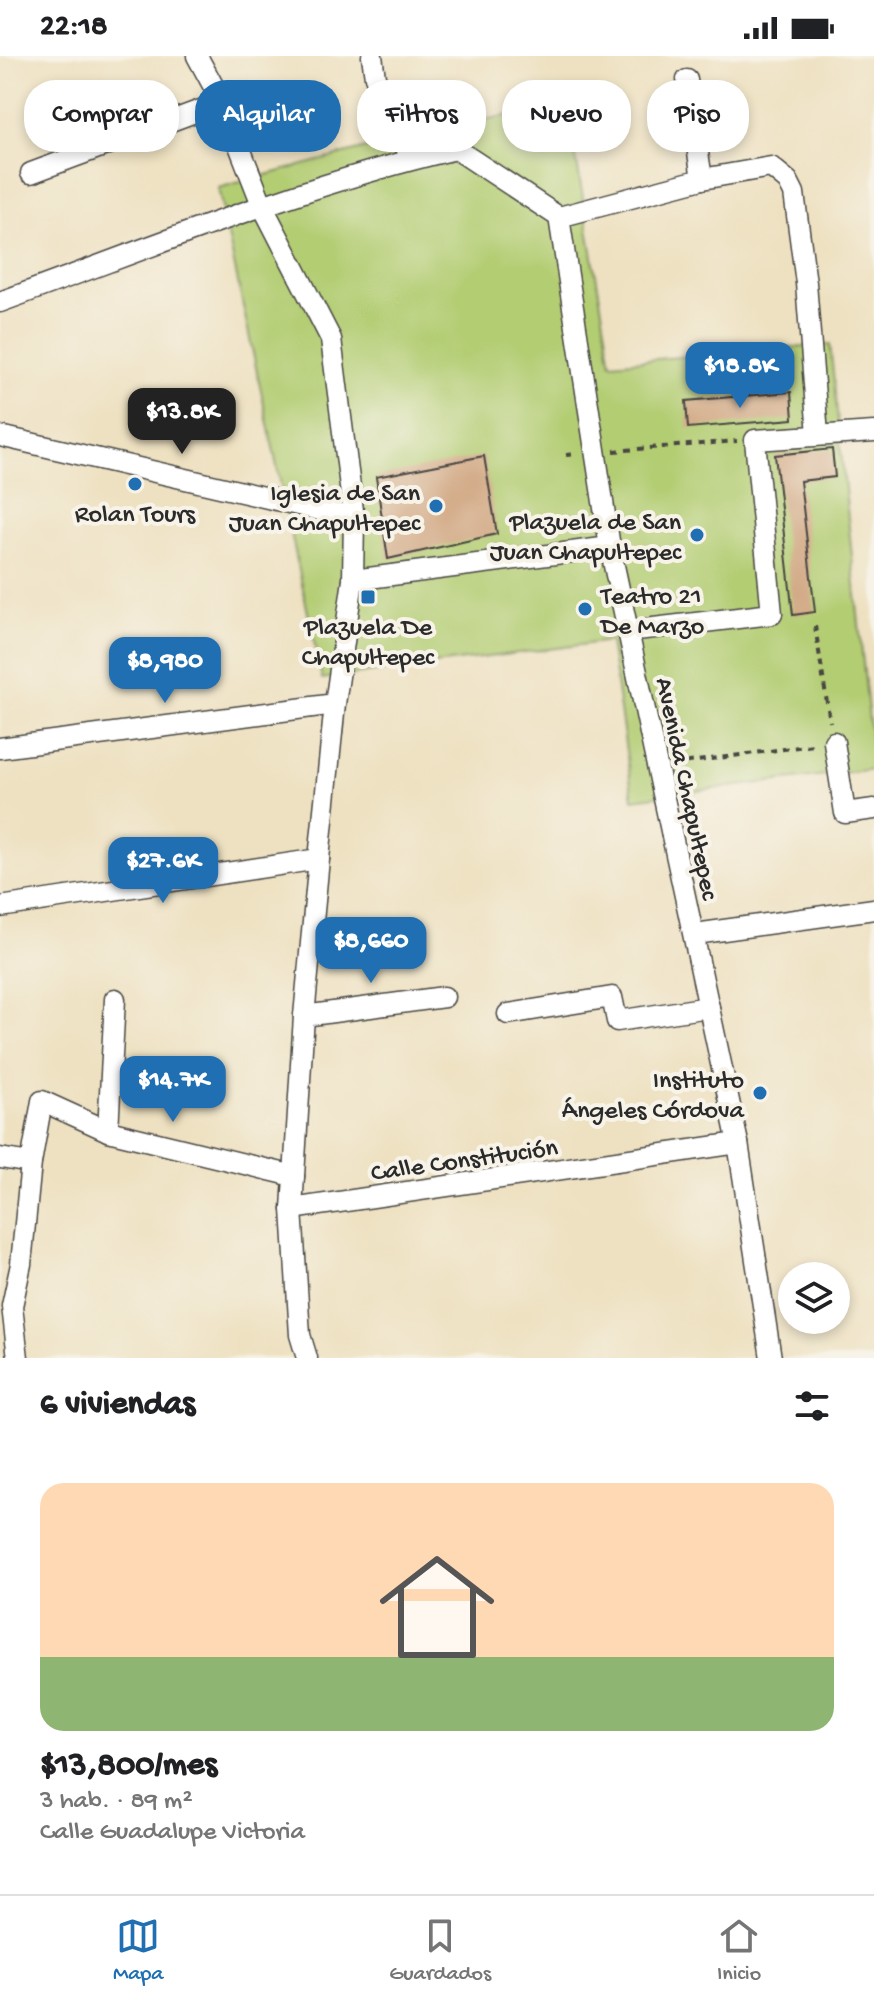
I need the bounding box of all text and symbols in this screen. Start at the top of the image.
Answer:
text: 22:18 [40,11,107,46]
chip: Comprar [24,80,179,152]
chip: Alquilar [195,80,341,152]
chip: Filtros [357,80,486,152]
chip: Nuevo [502,80,631,152]
chip: Piso [647,80,749,152]
pin: $18.8K [675,342,805,410]
text: $18.8K [703,352,777,383]
pin: $13.8K [117,388,247,456]
text: $13.8K [146,398,218,429]
marker: Rolan Tours [126,475,144,493]
place label: Iglesia de San Juan Chapultepec [229,480,421,541]
marker: Iglesia de San Juan Chapultepec [427,497,445,515]
place label: Rolan Tours [75,501,197,532]
place label: Plazuela de San Juan Chapultepec [490,509,682,570]
marker: Plazuela de San Juan Chapultepec [688,526,706,544]
place label: Teatro 21 De Marzo [599,583,704,644]
marker: Plazuela De Chapultepec [359,588,377,606]
marker: Teatro 21 De Marzo [576,600,594,618]
place label: Plazuela De Chapultepec [302,614,435,675]
pin: $8,980 [100,637,230,705]
text: $8,980 [127,647,203,678]
street label: Avenida Chapultepec [646,675,724,904]
pin: $27.6K [98,837,228,905]
text: $27.6K [126,847,200,878]
pin: $8,660 [306,917,436,985]
text: $8,660 [333,927,409,958]
pin: $14.7K [108,1056,238,1124]
text: $14.7K [138,1066,208,1097]
place label: Instituto Ángeles Córdova [562,1067,746,1128]
marker: Instituto Ángeles Córdova [751,1084,769,1102]
street label: Calle Constitución [369,1134,561,1191]
map controls [778,1262,850,1334]
button: layers [778,1262,850,1334]
icon: filters [790,1384,834,1428]
text: 6 viviendas [40,1386,195,1426]
icon: home [365,1535,509,1679]
text: $13,800/mes [40,1747,217,1787]
text: 3 hab. · 89 m² [40,1787,193,1818]
text: Calle Guadalupe Victoria [40,1818,305,1849]
tab: Mapa [113,1914,163,1988]
tab: Guardados [389,1914,491,1988]
tab: Inicio [717,1914,761,1988]

